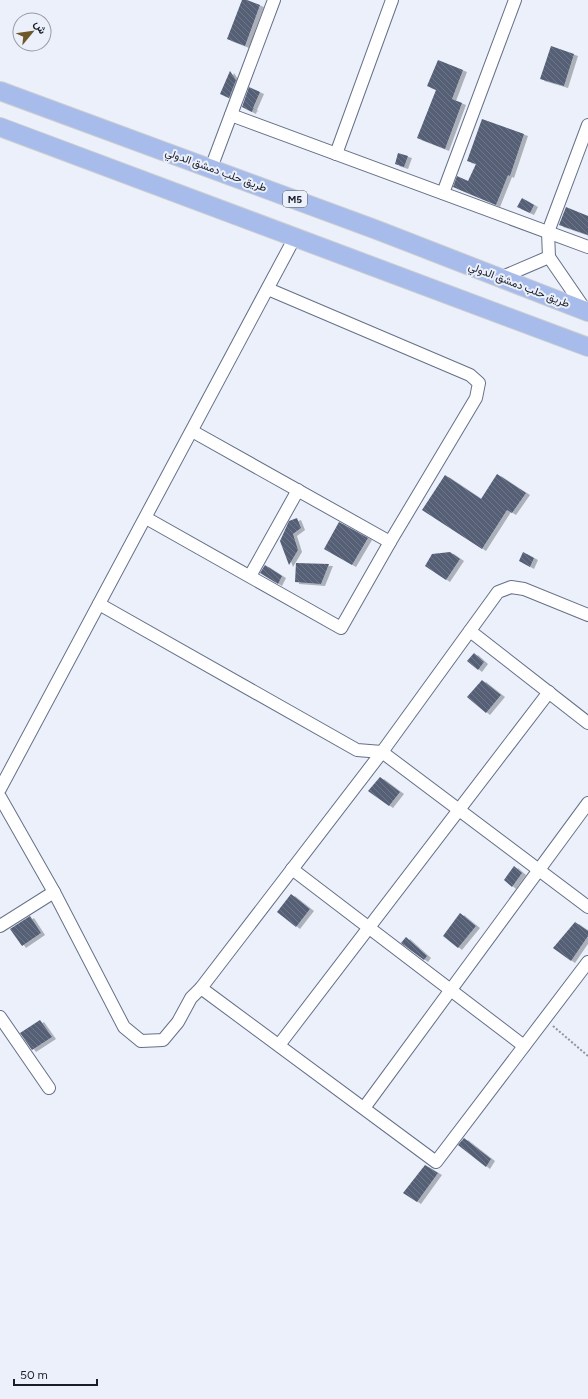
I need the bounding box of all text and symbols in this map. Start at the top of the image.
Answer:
north arrow [12,12,52,52]
text: ش [31,18,49,36]
street label: طريق حلب دمشق الدولي [162,146,269,197]
road number: M5 [283,191,307,207]
street label: طريق حلب دمشق الدولي [466,260,571,313]
scale bar [14,1361,97,1387]
text: 50 m [20,1368,48,1382]

